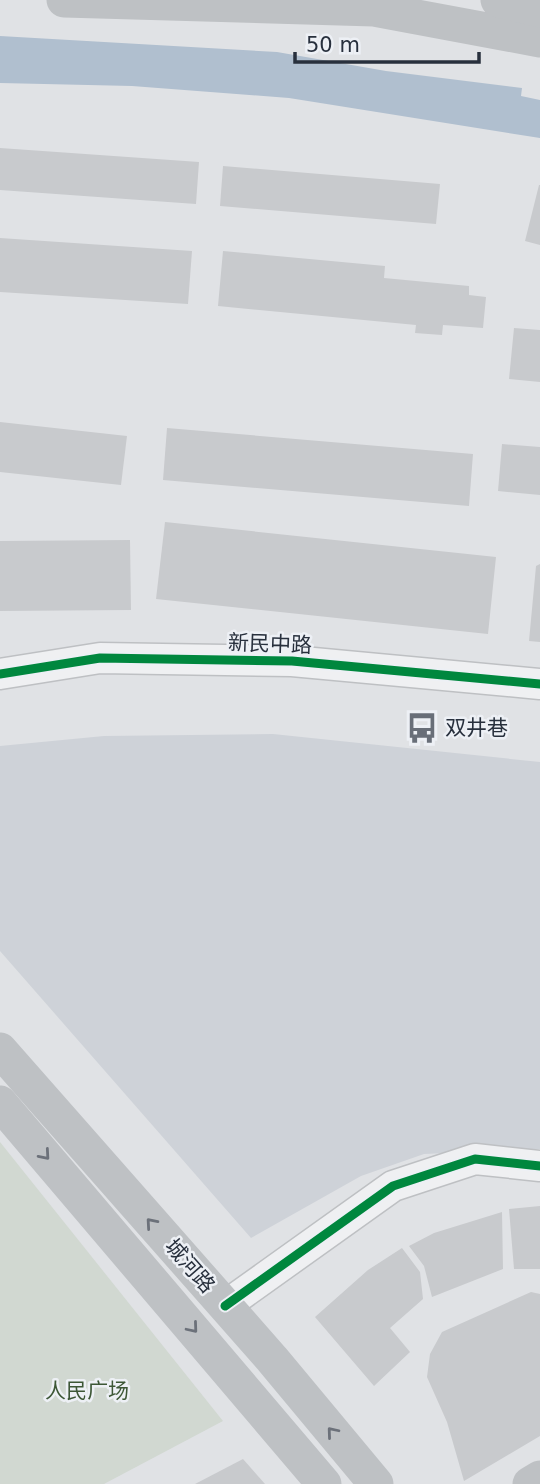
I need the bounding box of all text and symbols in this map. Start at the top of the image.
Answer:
scale bar [295,21,479,65]
text: 50 m [306,33,360,57]
street label: 新民中路 [228,631,312,657]
bus stop icon: 双井巷 [405,711,439,745]
place label: 双井巷 [445,716,508,740]
one-way arrow [37,1147,49,1160]
one-way arrow [147,1218,159,1231]
street label: 城河路 [160,1234,220,1298]
one-way arrow [185,1319,197,1332]
park label: 人民广场 [45,1379,129,1403]
one-way arrow [328,1427,340,1440]

